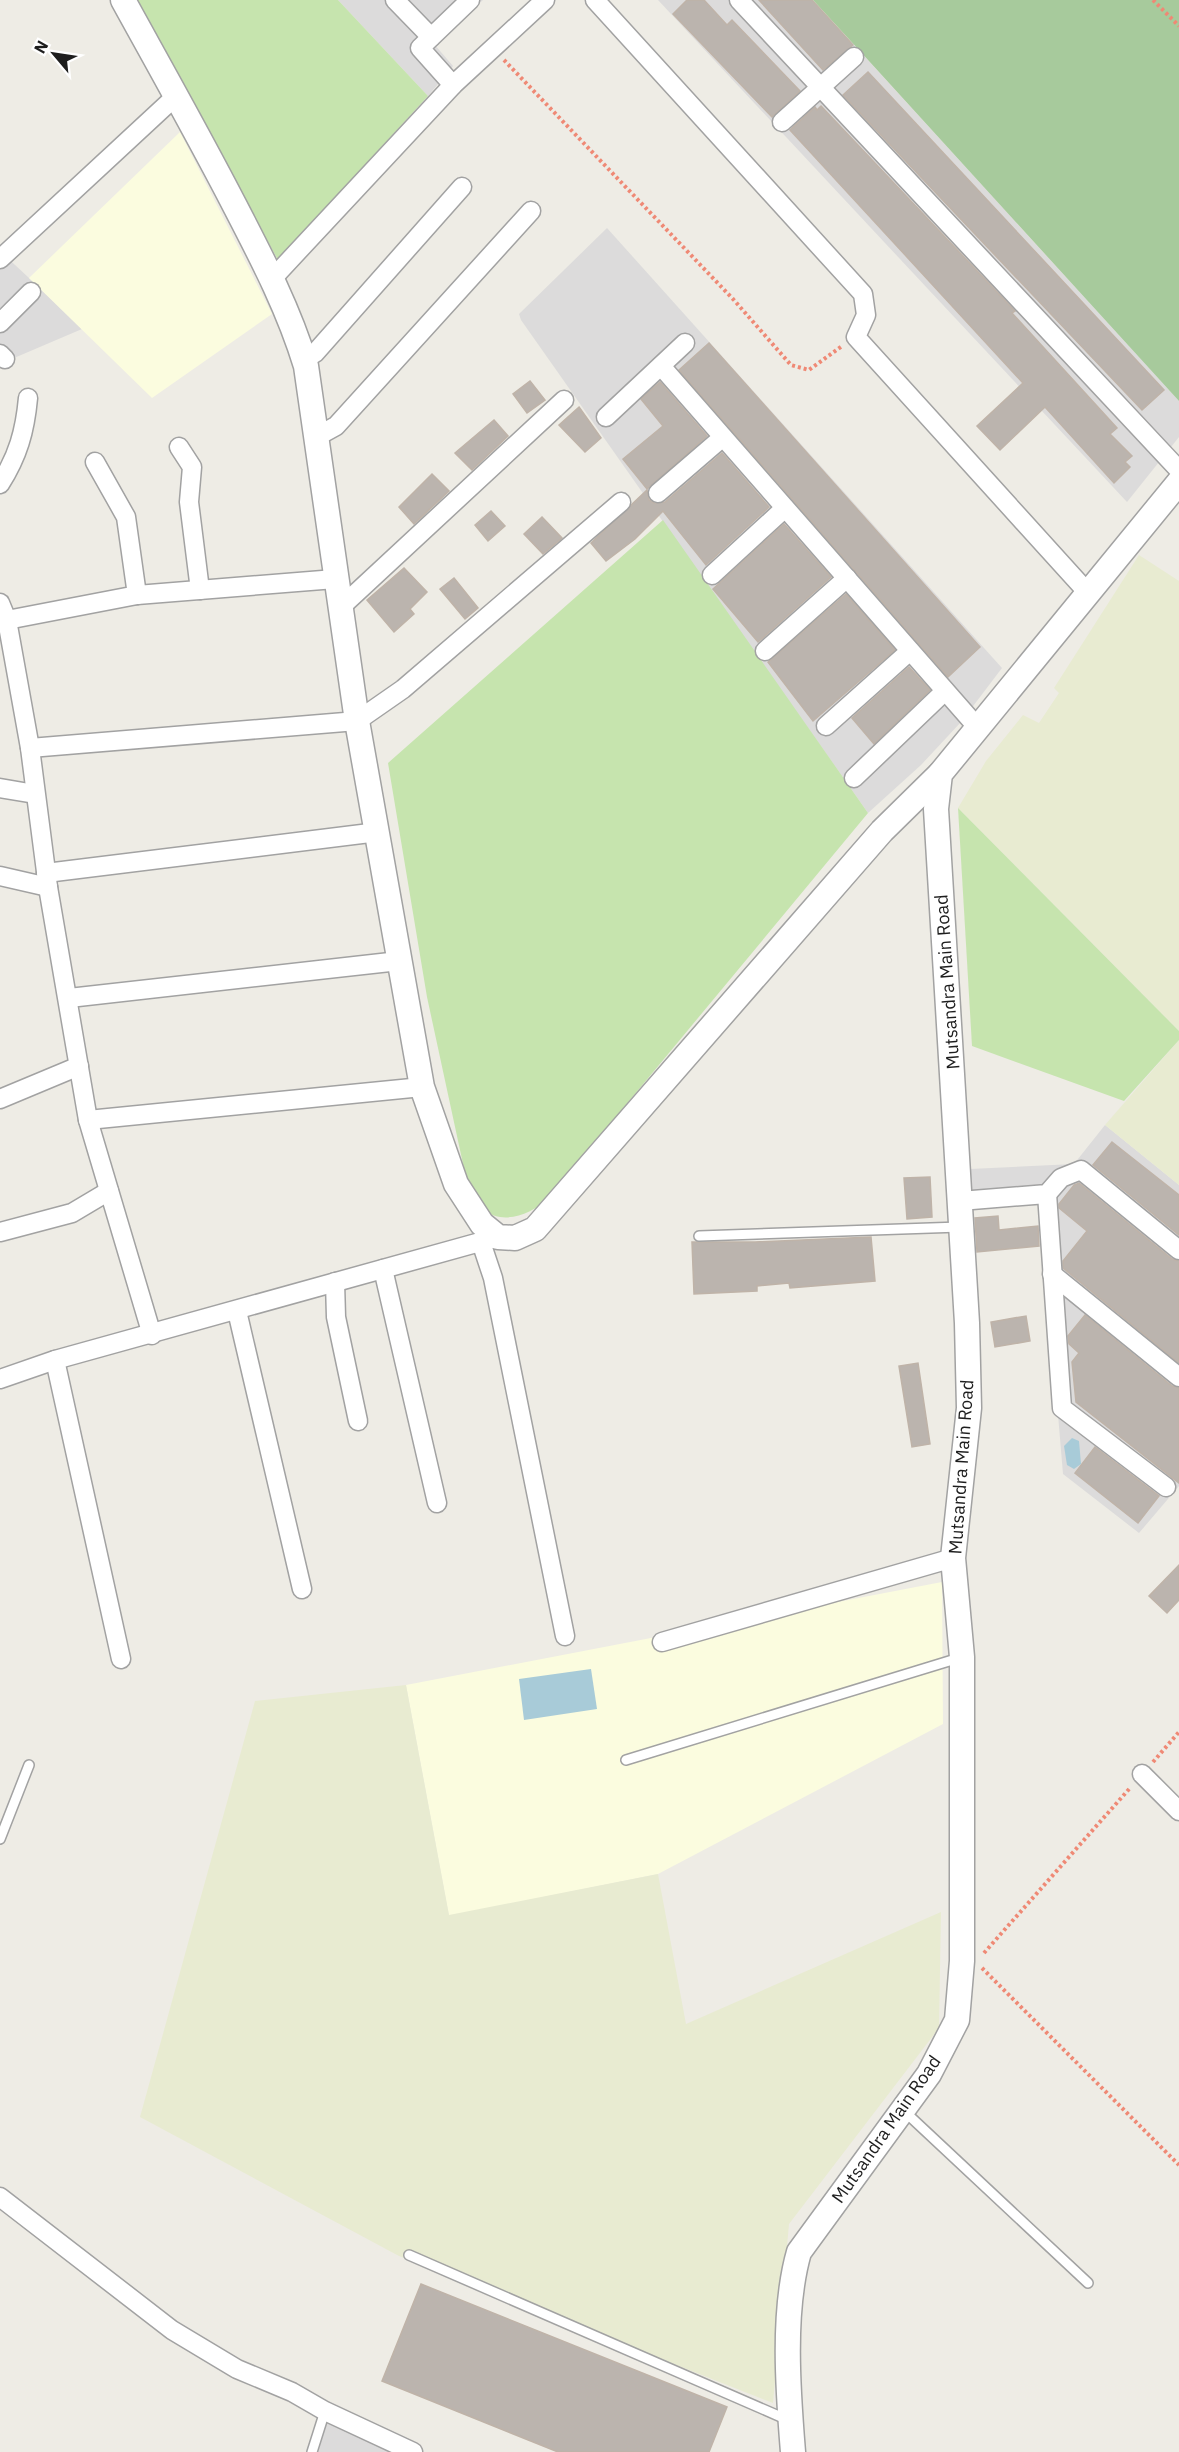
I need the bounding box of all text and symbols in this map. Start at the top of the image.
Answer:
north arrow [24,24,84,84]
text: N [29,37,52,57]
street label: Mutsandra Main Road [929,894,965,1070]
street label: Mutsandra Main Road [943,1379,979,1555]
street label: Mutsandra Main Road [826,2051,946,2207]

